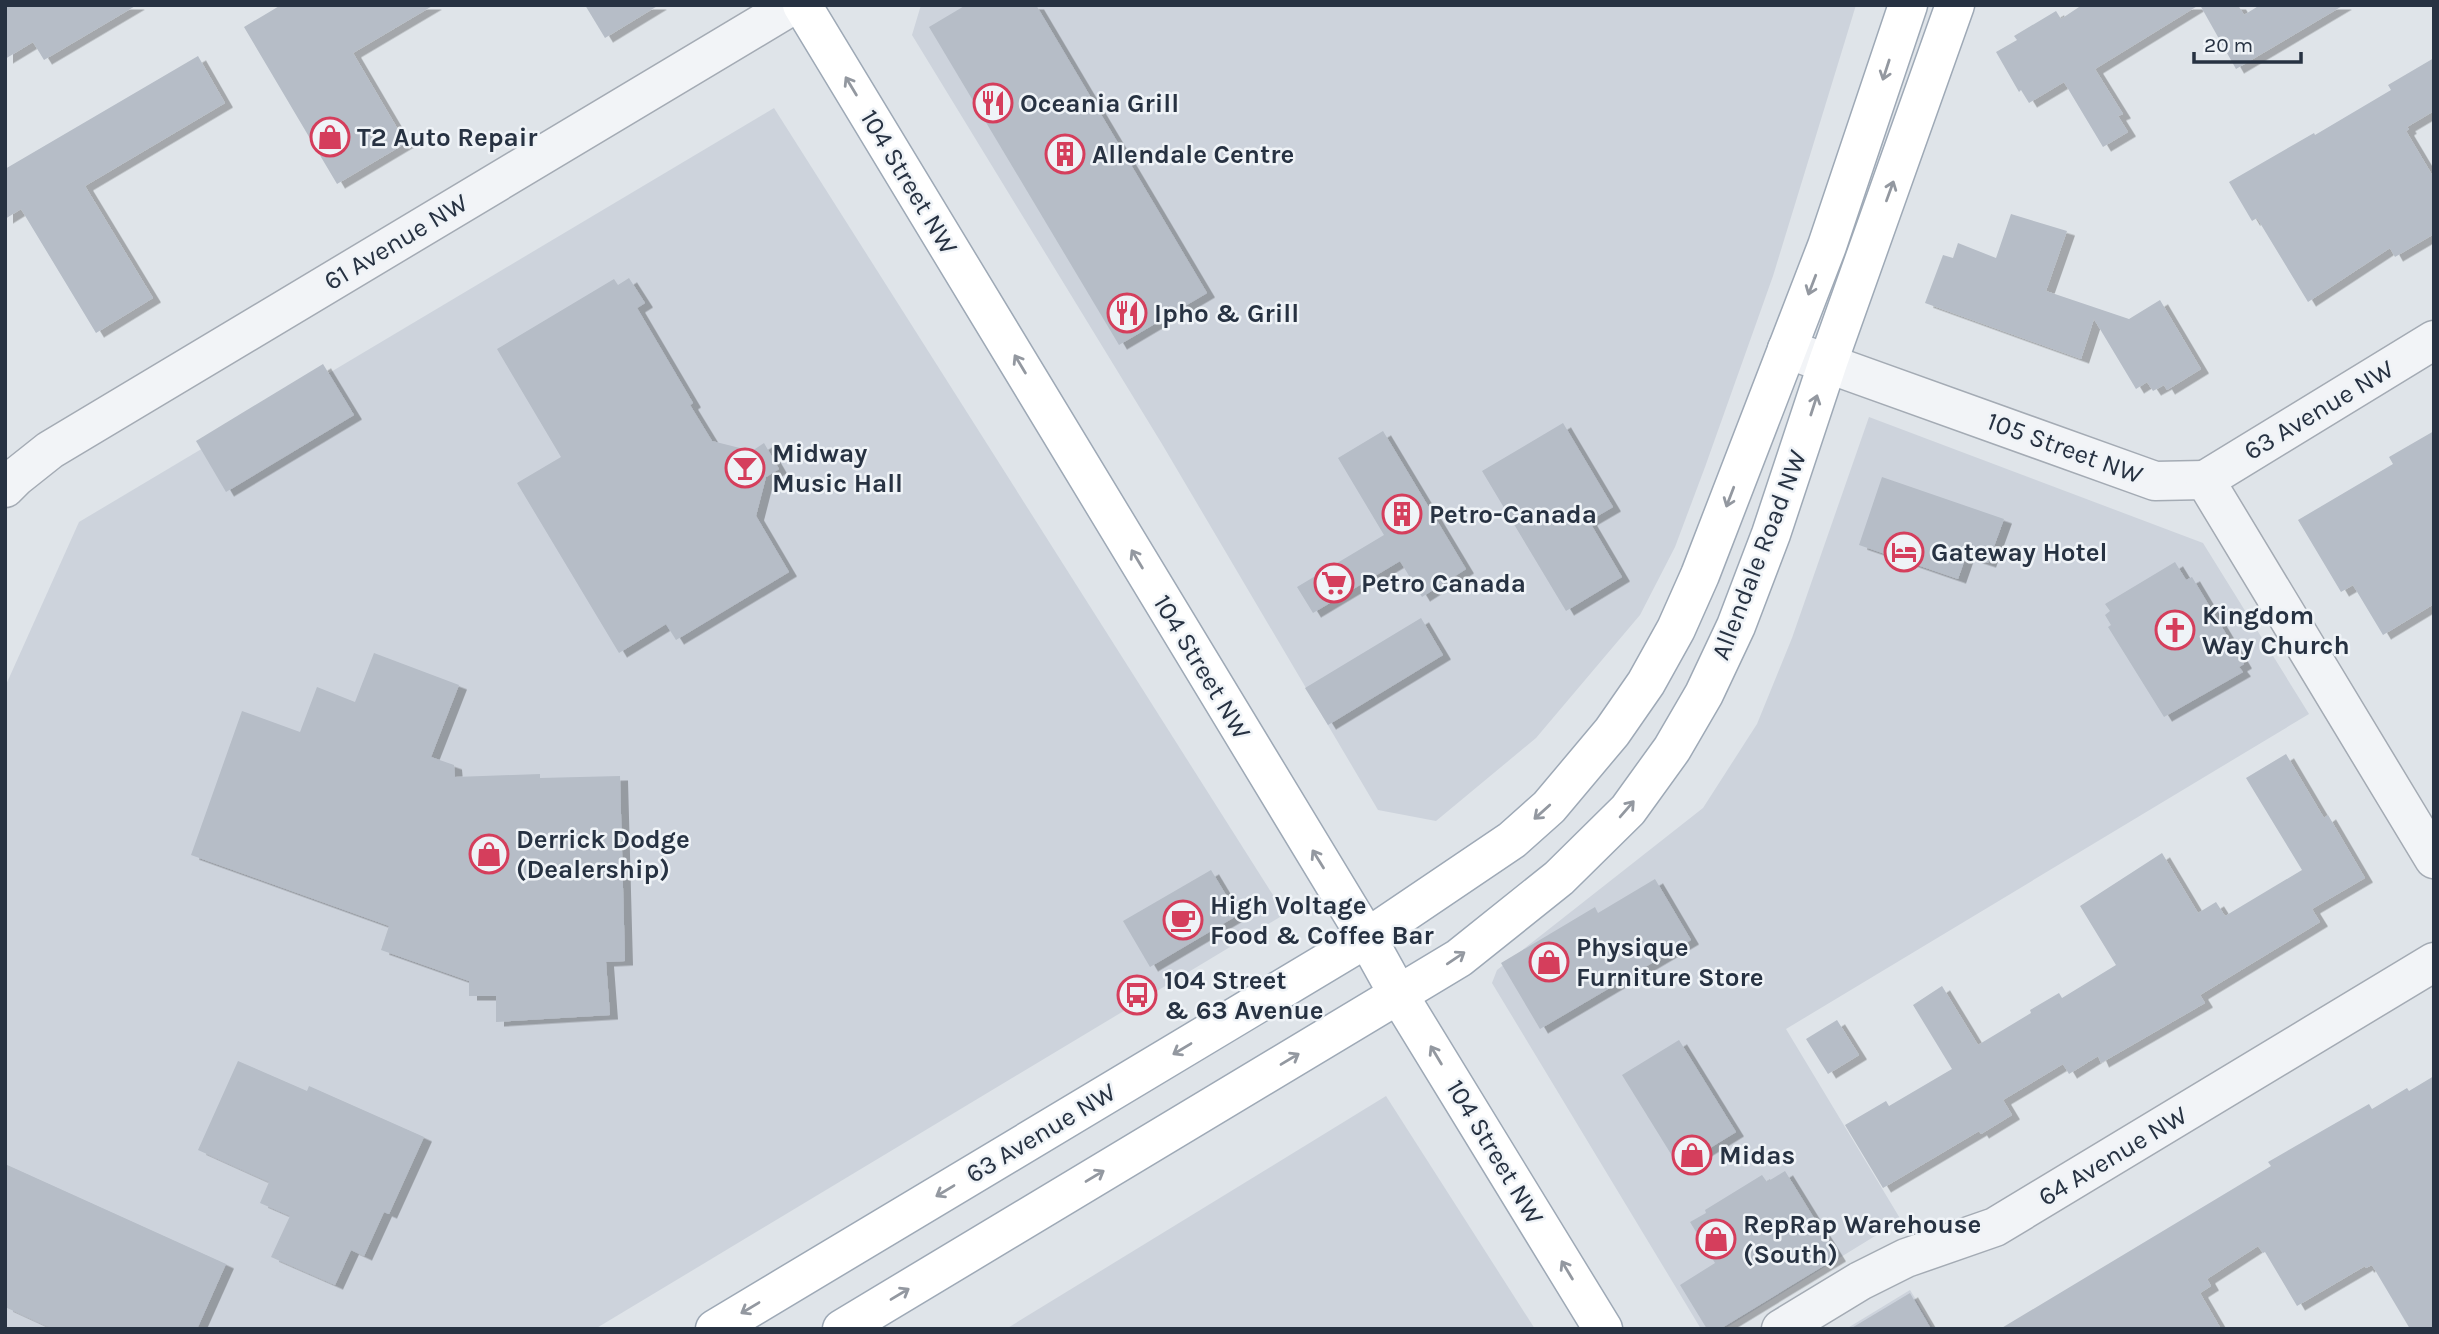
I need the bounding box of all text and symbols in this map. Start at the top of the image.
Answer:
scale bar [2194,21,2301,65]
text: 20 m [2204,33,2253,57]
one-way arrow [1879,59,1892,81]
one-way arrow [844,77,858,97]
restaurant icon: Oceania Grill [972,82,1014,124]
place label: Oceania Grill [1020,88,1179,119]
street label: 104 Street NW [854,104,964,260]
shop icon: T2 Auto Repair [309,116,351,158]
place label: T2 Auto Repair [357,122,538,153]
building icon: Allendale Centre [1044,133,1086,175]
place label: Allendale Centre [1092,139,1294,170]
one-way arrow [1885,181,1897,203]
street label: 61 Avenue NW [318,187,474,297]
one-way arrow [1805,274,1818,295]
restaurant icon: Ipho & Grill [1106,292,1148,334]
place label: Ipho & Grill [1154,298,1299,329]
street label: 63 Avenue NW [2239,353,2399,467]
one-way arrow [1013,355,1027,375]
one-way arrow [1809,395,1821,417]
street label: 105 Street NW [1983,405,2147,491]
place label: Midway Music Hall [772,438,903,499]
street label: Allendale Road NW [1705,446,1813,664]
bar icon: Midway Music Hall [724,447,766,489]
one-way arrow [1723,486,1735,508]
building icon: Petro-Canada [1381,493,1423,535]
place label: Petro-Canada [1429,499,1597,530]
hotel icon: Gateway Hotel [1883,531,1925,573]
place label: Gateway Hotel [1931,537,2107,568]
one-way arrow [1130,550,1144,570]
supermarket icon: Petro Canada [1313,562,1355,604]
place label: Petro Canada [1361,568,1526,599]
street label: 104 Street NW [1147,589,1257,745]
place label: Kingdom Way Church [2202,600,2350,661]
church icon: Kingdom Way Church [2154,609,2196,651]
one-way arrow [1619,801,1635,819]
one-way arrow [1534,804,1551,821]
place label: Derrick Dodge (Dealership) [516,824,690,885]
shop icon: Derrick Dodge (Dealership) [468,833,510,875]
one-way arrow [1311,849,1325,869]
place label: High Voltage Food & Coffee Bar [1210,890,1435,951]
cafe icon: High Voltage Food & Coffee Bar [1162,899,1204,941]
place label: Physique Furniture Store [1576,932,1763,993]
shop icon: Physique Furniture Store [1528,941,1570,983]
one-way arrow [1446,951,1465,966]
place label: 104 Street & 63 Avenue [1164,965,1324,1026]
bus stop icon: 104 Street & 63 Avenue [1116,974,1158,1016]
one-way arrow [1172,1042,1192,1056]
one-way arrow [1429,1046,1443,1066]
one-way arrow [1280,1051,1300,1065]
street label: 104 Street NW [1440,1074,1550,1230]
street label: 63 Avenue NW [961,1076,1121,1190]
street label: 64 Avenue NW [2033,1099,2193,1213]
shop icon: Midas [1671,1134,1713,1176]
place label: Midas [1719,1140,1795,1171]
one-way arrow [1085,1169,1105,1183]
one-way arrow [935,1184,955,1198]
place label: RepRap Warehouse (South) [1743,1209,1981,1270]
shop icon: RepRap Warehouse (South) [1695,1218,1737,1260]
one-way arrow [1560,1261,1574,1281]
one-way arrow [890,1286,910,1300]
one-way arrow [740,1301,760,1315]

